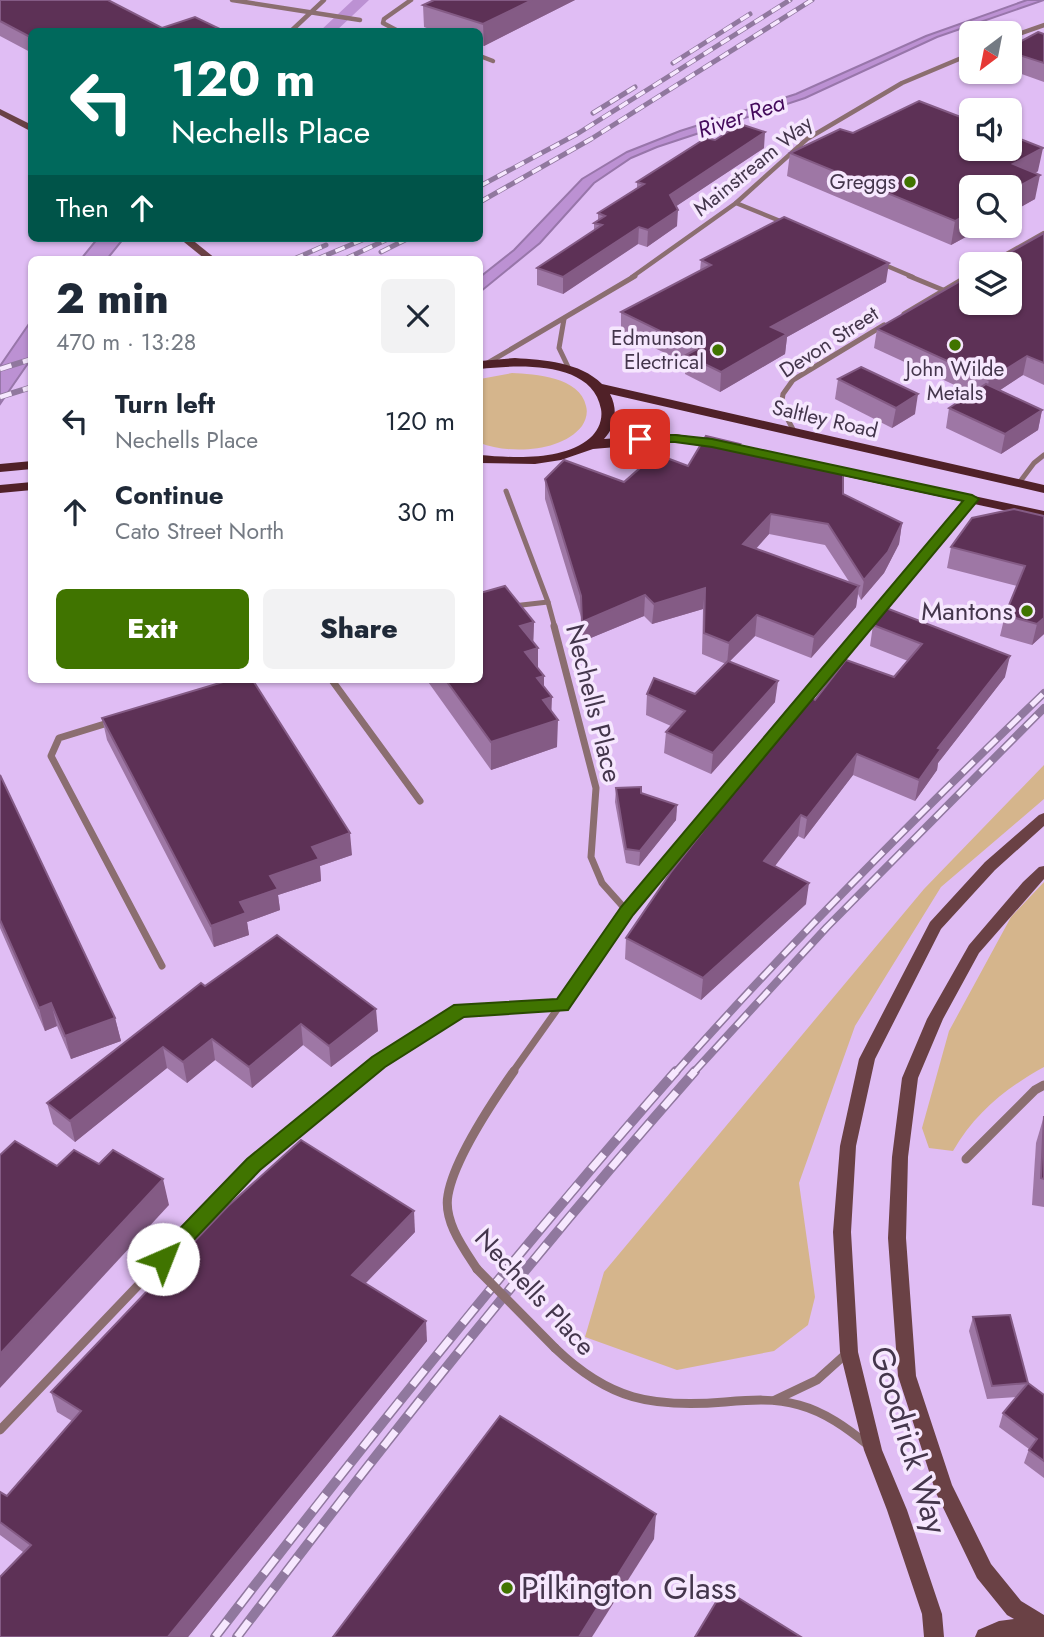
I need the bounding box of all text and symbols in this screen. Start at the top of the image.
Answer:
north arrow [959,21,1022,84]
map controls [959,21,1022,315]
text: 120 m [171,44,315,114]
icon: left [56,56,147,147]
water label: River Rea [693,85,790,147]
button: sound [959,98,1022,161]
street label: Mainstream Way [687,108,820,223]
text: Nechells Place [171,109,370,155]
place label: Greggs [830,167,896,197]
marker: Greggs [902,174,918,190]
button: search [959,175,1022,238]
text: Then [56,189,109,227]
icon: ahead [123,189,161,227]
button: layers [959,252,1022,315]
text: 2 min [56,268,169,329]
button: close [381,279,455,353]
street label: Devon Street [774,299,884,385]
place label: Edmunson Electrical [611,323,704,377]
text: 470 m · 13:28 [56,325,196,359]
marker: John Wilde Metals [947,337,963,353]
marker: Edmunson Electrical [710,342,726,358]
place label: John Wilde Metals [903,354,1005,408]
text: Turn left [115,385,215,423]
street label: Saltley Road [769,392,881,446]
icon: left [56,402,94,440]
text: 120 m [385,402,455,440]
pin [610,409,670,469]
icon: arrive [621,420,659,458]
text: Nechells Place [115,423,258,457]
text: Continue [115,476,224,514]
icon: ahead [56,493,94,531]
text: 30 m [397,493,455,531]
text: Cato Street North [115,514,284,548]
button: Exit [56,589,249,669]
button: Share [263,589,455,669]
place label: Mantons [921,592,1013,630]
marker: Mantons [1019,603,1035,619]
street label: Nechells Place [556,620,632,786]
street label: Nechells Place [466,1220,604,1364]
position arrow [126,1222,200,1296]
street label: Goodrick Way [859,1340,960,1540]
place label: Pilkington Glass [521,1565,737,1611]
marker: Pilkington Glass [499,1580,515,1596]

